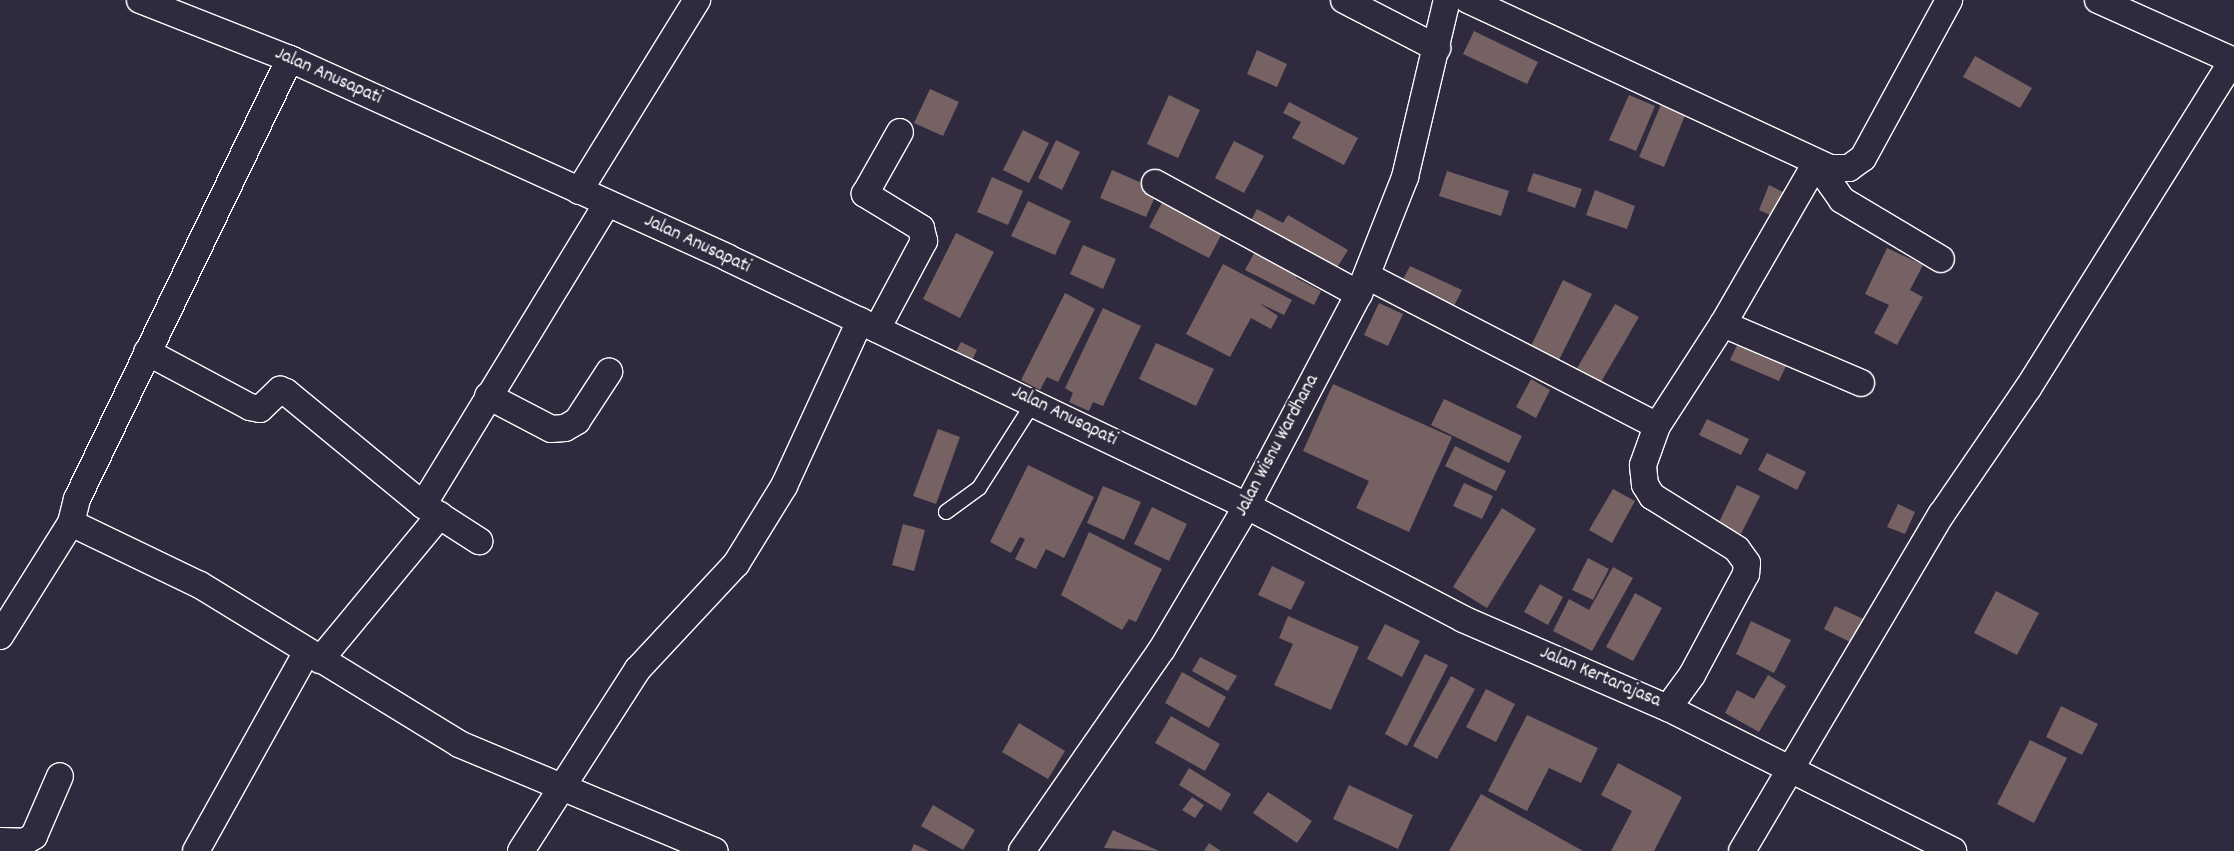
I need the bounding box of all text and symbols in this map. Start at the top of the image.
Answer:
street label: Jalan Anusapati [271,43,385,111]
street label: Jalan Anusapati [640,210,754,280]
street label: Jalan Wisnu Wardhana [1231,371,1325,521]
street label: Jalan Anusapati [1007,382,1121,452]
street label: Jalan Kertarajasa [1536,642,1664,714]

